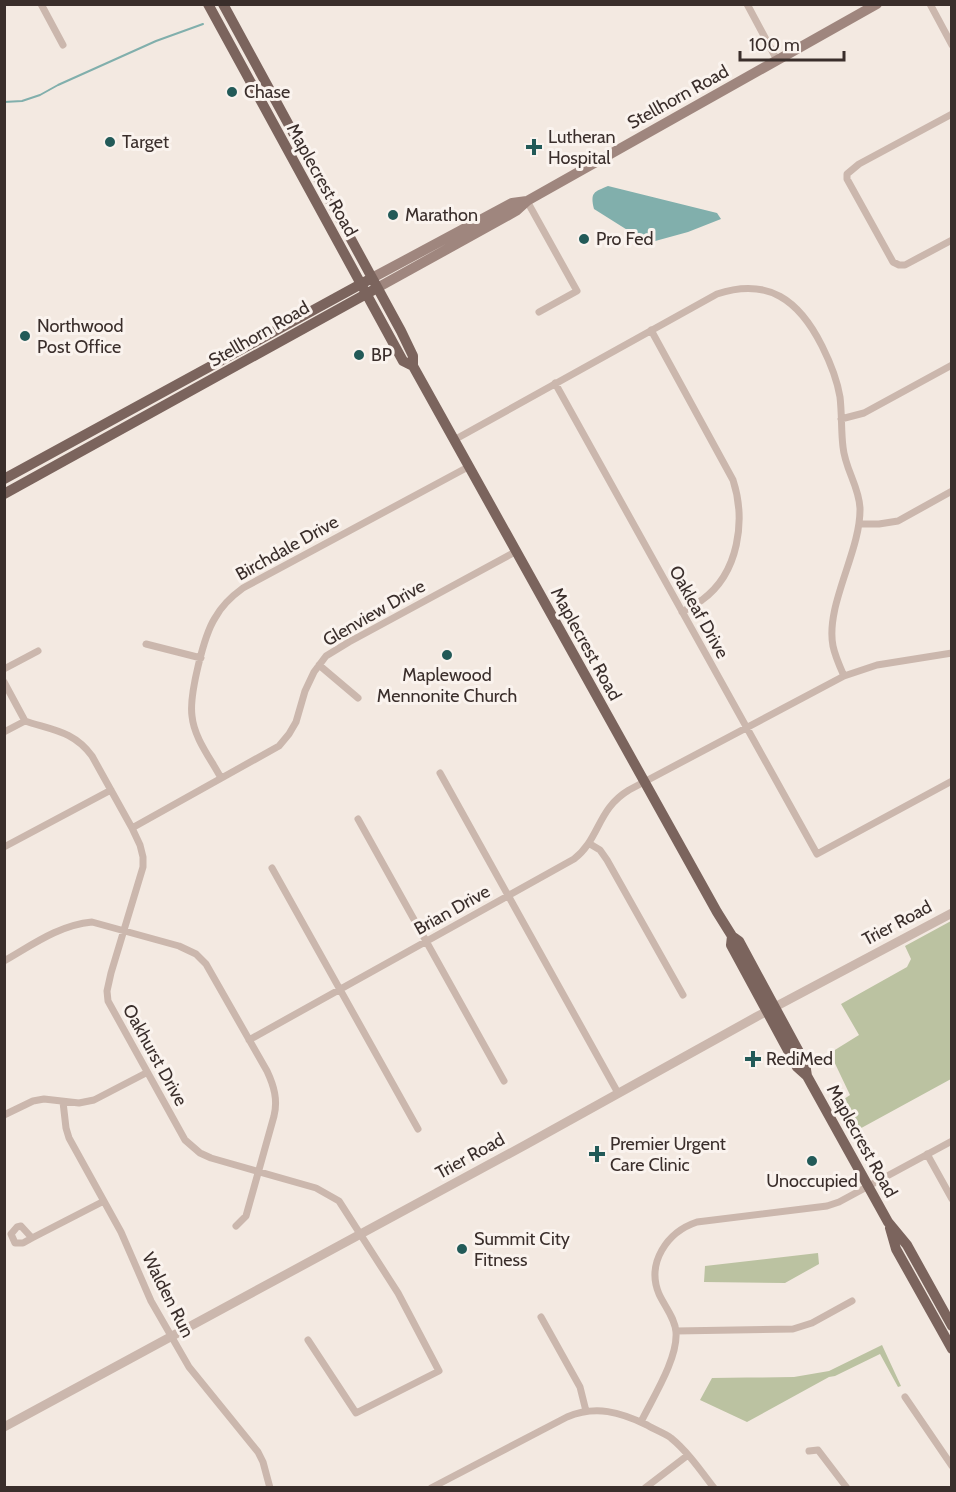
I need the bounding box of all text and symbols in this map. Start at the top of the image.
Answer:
scale bar [740,24,844,62]
text: 100 m [749,34,800,56]
street label: Stellhorn Road [623,60,733,134]
place label: Chase [244,81,290,103]
marker: Chase [225,85,239,99]
street label: Maplecrest Road [282,120,362,240]
place label: Lutheran Hospital [548,126,616,169]
place label: Target [122,131,169,153]
marker: Target [103,135,117,149]
marker: Lutheran Hospital [525,138,543,156]
place label: Marathon [405,204,478,226]
marker: Marathon [386,208,400,222]
place label: Pro Fed [596,228,653,250]
marker: Pro Fed [577,232,591,246]
street label: Stellhorn Road [205,296,313,372]
place label: Northwood Post Office [37,315,123,358]
marker: Northwood Post Office [18,329,32,343]
place label: BP [371,344,392,366]
marker: BP [352,348,366,362]
street label: Birchdale Drive [232,511,342,585]
street label: Oakleaf Drive [664,562,734,662]
street label: Glenview Drive [319,575,429,651]
street label: Maplecrest Road [546,584,626,704]
marker: Maplewood Mennonite Church [440,648,454,662]
place label: Maplewood Mennonite Church [377,664,517,707]
street label: Brian Drive [410,880,494,940]
street label: Trier Road [858,896,936,950]
street label: Oakhurst Drive [118,1000,192,1110]
place label: RediMed [766,1048,833,1070]
marker: RediMed [744,1050,762,1068]
street label: Maplecrest Road [822,1081,902,1201]
street label: Trier Road [432,1128,508,1184]
place label: Premier Urgent Care Clinic [610,1133,726,1176]
marker: Premier Urgent Care Clinic [588,1145,606,1163]
marker: Unoccupied [805,1154,819,1168]
place label: Unoccupied [766,1170,858,1192]
place label: Summit City Fitness [474,1228,570,1271]
marker: Summit City Fitness [455,1242,469,1256]
street label: Walden Run [137,1249,199,1341]

